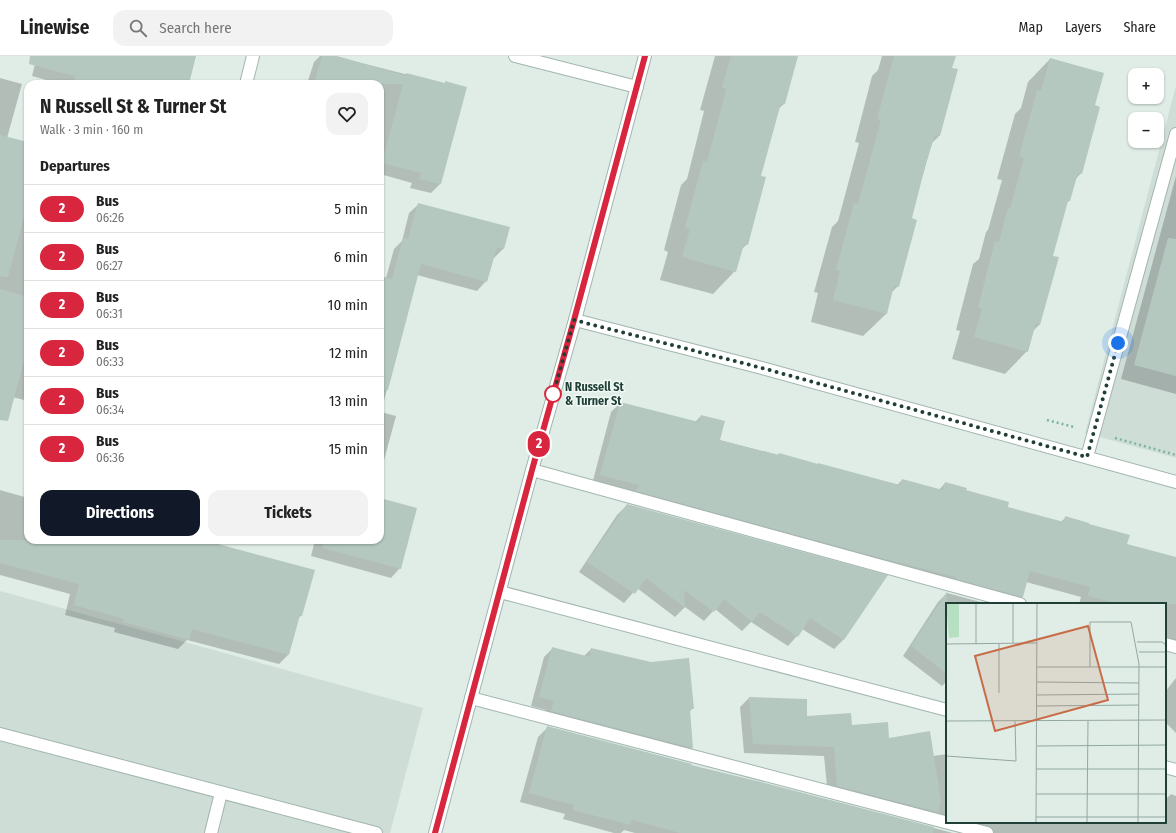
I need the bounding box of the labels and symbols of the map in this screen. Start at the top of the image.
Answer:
your location [1108,333,1128,353]
place label: N Russell St & Turner St [565,380,624,408]
marker: N Russell St & Turner St [544,385,562,403]
line badge: 2 [526,431,552,457]
inset map [946,603,1166,823]

